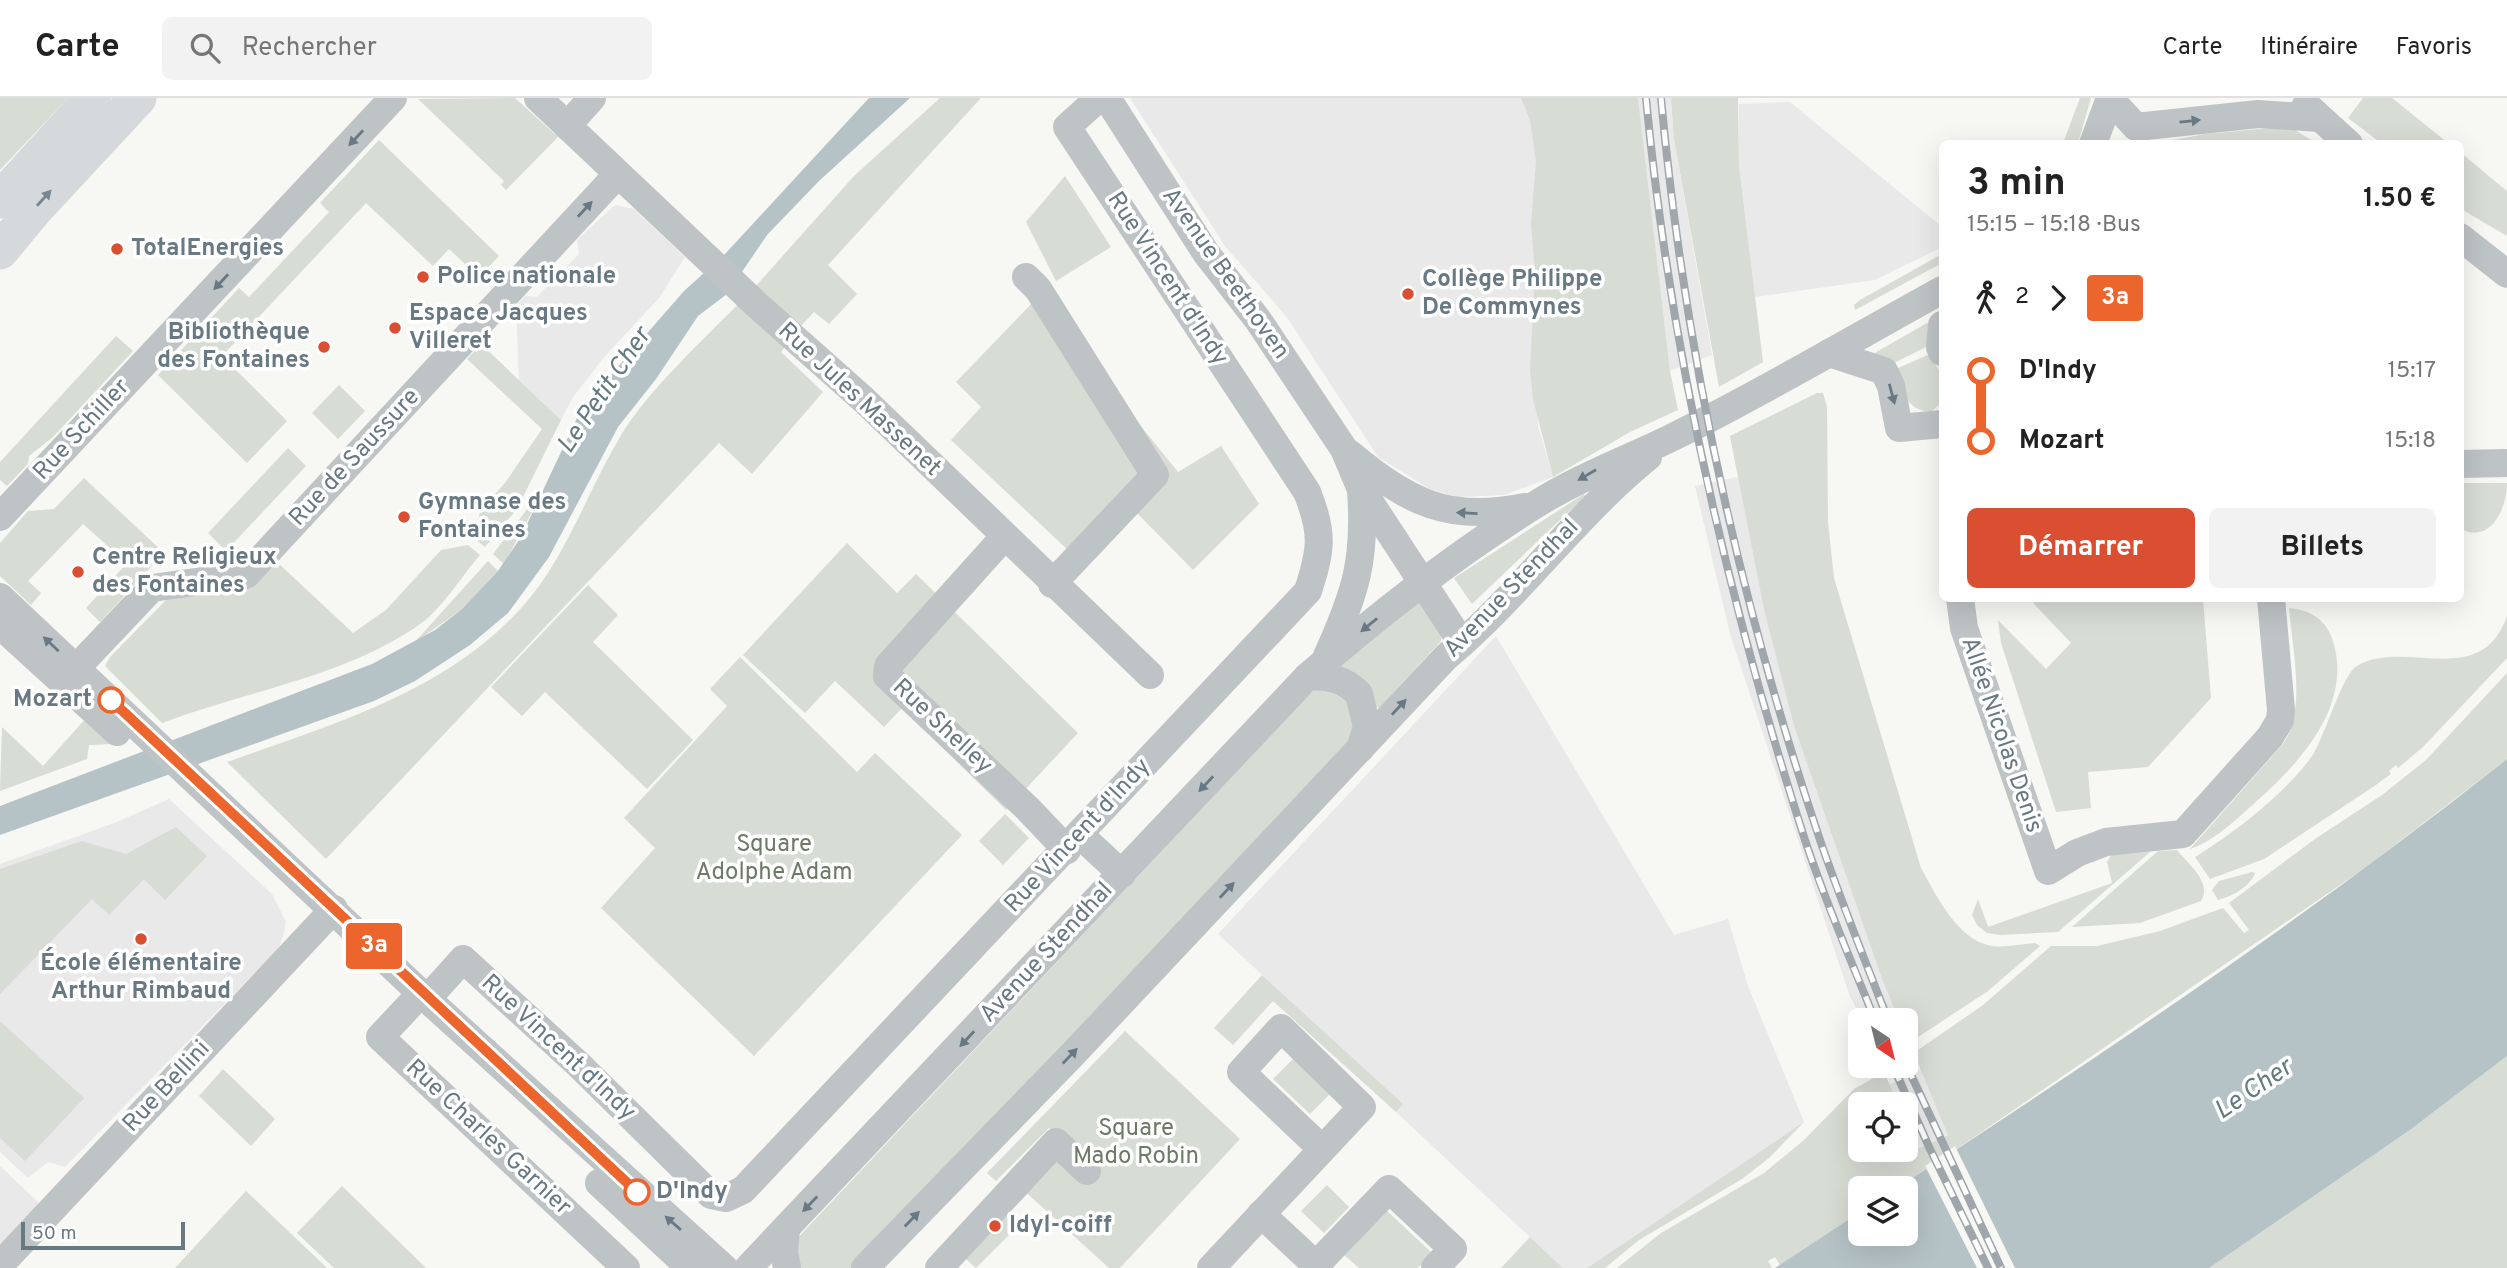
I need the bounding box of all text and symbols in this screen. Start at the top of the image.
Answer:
search box [162,17,652,80]
text: Carte [35,27,120,69]
icon: search [186,29,224,67]
text: Rechercher [242,32,377,65]
text: Carte [2162,33,2222,63]
text: Itinéraire [2260,33,2358,63]
text: Favoris [2396,33,2472,63]
one-way arrow [2180,115,2202,126]
one-way arrow [348,129,364,146]
text: 3 min [1967,160,2066,209]
street label: Avenue Beethoven [1155,182,1295,366]
text: 1.50 € [2363,183,2436,216]
street label: Rue Vincent d'Indy [1100,187,1234,371]
one-way arrow [36,189,52,207]
one-way arrow [577,201,593,218]
text: 15:15 – 15:18 · Bus [1967,211,2141,240]
place label: TotalEnergies [131,234,284,264]
marker: TotalEnergies [109,241,125,257]
place label: Police nationale [437,262,616,292]
place label: Collège Philippe De Commynes [1422,265,1602,323]
marker: Police nationale [415,269,431,285]
one-way arrow [214,273,230,290]
icon: walk [1967,279,2005,317]
icon: forward [2039,279,2077,317]
text: 2 [2015,283,2029,312]
text: 3a [2101,283,2129,313]
marker: Collège Philippe De Commynes [1400,286,1416,302]
place label: Espace Jacques Villeret [409,299,588,357]
street label: Rue Jules Massenet [771,317,947,483]
place label: Bibliothèque des Fontaines [157,318,310,376]
marker: Espace Jacques Villeret [387,320,403,336]
water label: Le Petit Cher [551,320,660,460]
marker: Bibliothèque des Fontaines [316,339,332,355]
text: D'Indy [2019,355,2097,388]
text: 15:17 [2387,357,2436,386]
street label: Rue Schiller [27,373,137,487]
street label: Rue de Saussure [283,383,427,533]
one-way arrow [1887,384,1898,406]
text: Mozart [2019,425,2104,458]
text: 15:18 [2385,427,2436,456]
one-way arrow [1577,469,1597,481]
place label: Gymnase des Fontaines [418,488,566,546]
one-way arrow [1456,507,1478,518]
button: Démarrer [1967,508,2195,588]
button: Billets [2209,508,2436,588]
marker: Gymnase des Fontaines [396,509,412,525]
street label: Avenue Stendhal [1438,513,1586,665]
place label: Centre Religieux des Fontaines [92,543,277,601]
marker: Centre Religieux des Fontaines [70,564,86,580]
one-way arrow [1360,617,1377,632]
street label: Allée Nicolas Denis [1953,633,2049,837]
one-way arrow [43,636,60,652]
street label: Rue Shelley [886,673,998,781]
place label: Mozart [13,685,92,715]
marker: Mozart [98,687,124,713]
one-way arrow [1391,699,1407,716]
street label: Rue Vincent d'Indy [999,752,1157,920]
one-way arrow [1198,775,1214,793]
park label: Square Adolphe Adam [695,830,853,888]
street label: Avenue Stendhal [974,876,1120,1030]
one-way arrow [1218,882,1235,899]
line badge: 3a [342,923,406,969]
marker: École élémentaire Arthur Rimbaud [133,931,149,947]
text: 3a [360,931,388,961]
place label: École élémentaire Arthur Rimbaud [40,947,242,1007]
street label: Rue Vincent d'Indy [474,969,642,1127]
north arrow [1848,1008,1918,1078]
map controls [1848,1008,1918,1246]
one-way arrow [959,1030,975,1047]
street label: Rue Bellini [117,1035,217,1139]
one-way arrow [1062,1048,1078,1065]
water label: Le Cher [2209,1051,2301,1128]
street label: Rue Charles Garnier [399,1054,577,1222]
button: locate [1848,1092,1918,1162]
park label: Square Mado Robin [1073,1114,1199,1172]
button: layers [1848,1176,1918,1246]
place label: D'Indy [656,1177,728,1207]
marker: D'Indy [624,1179,650,1205]
one-way arrow [802,1195,818,1212]
one-way arrow [903,1210,920,1227]
place label: Idyl-coiff [1009,1211,1112,1241]
one-way arrow [664,1215,682,1231]
marker: Idyl-coiff [987,1218,1003,1234]
scale bar [21,1219,186,1251]
text: 50 m [32,1222,77,1246]

